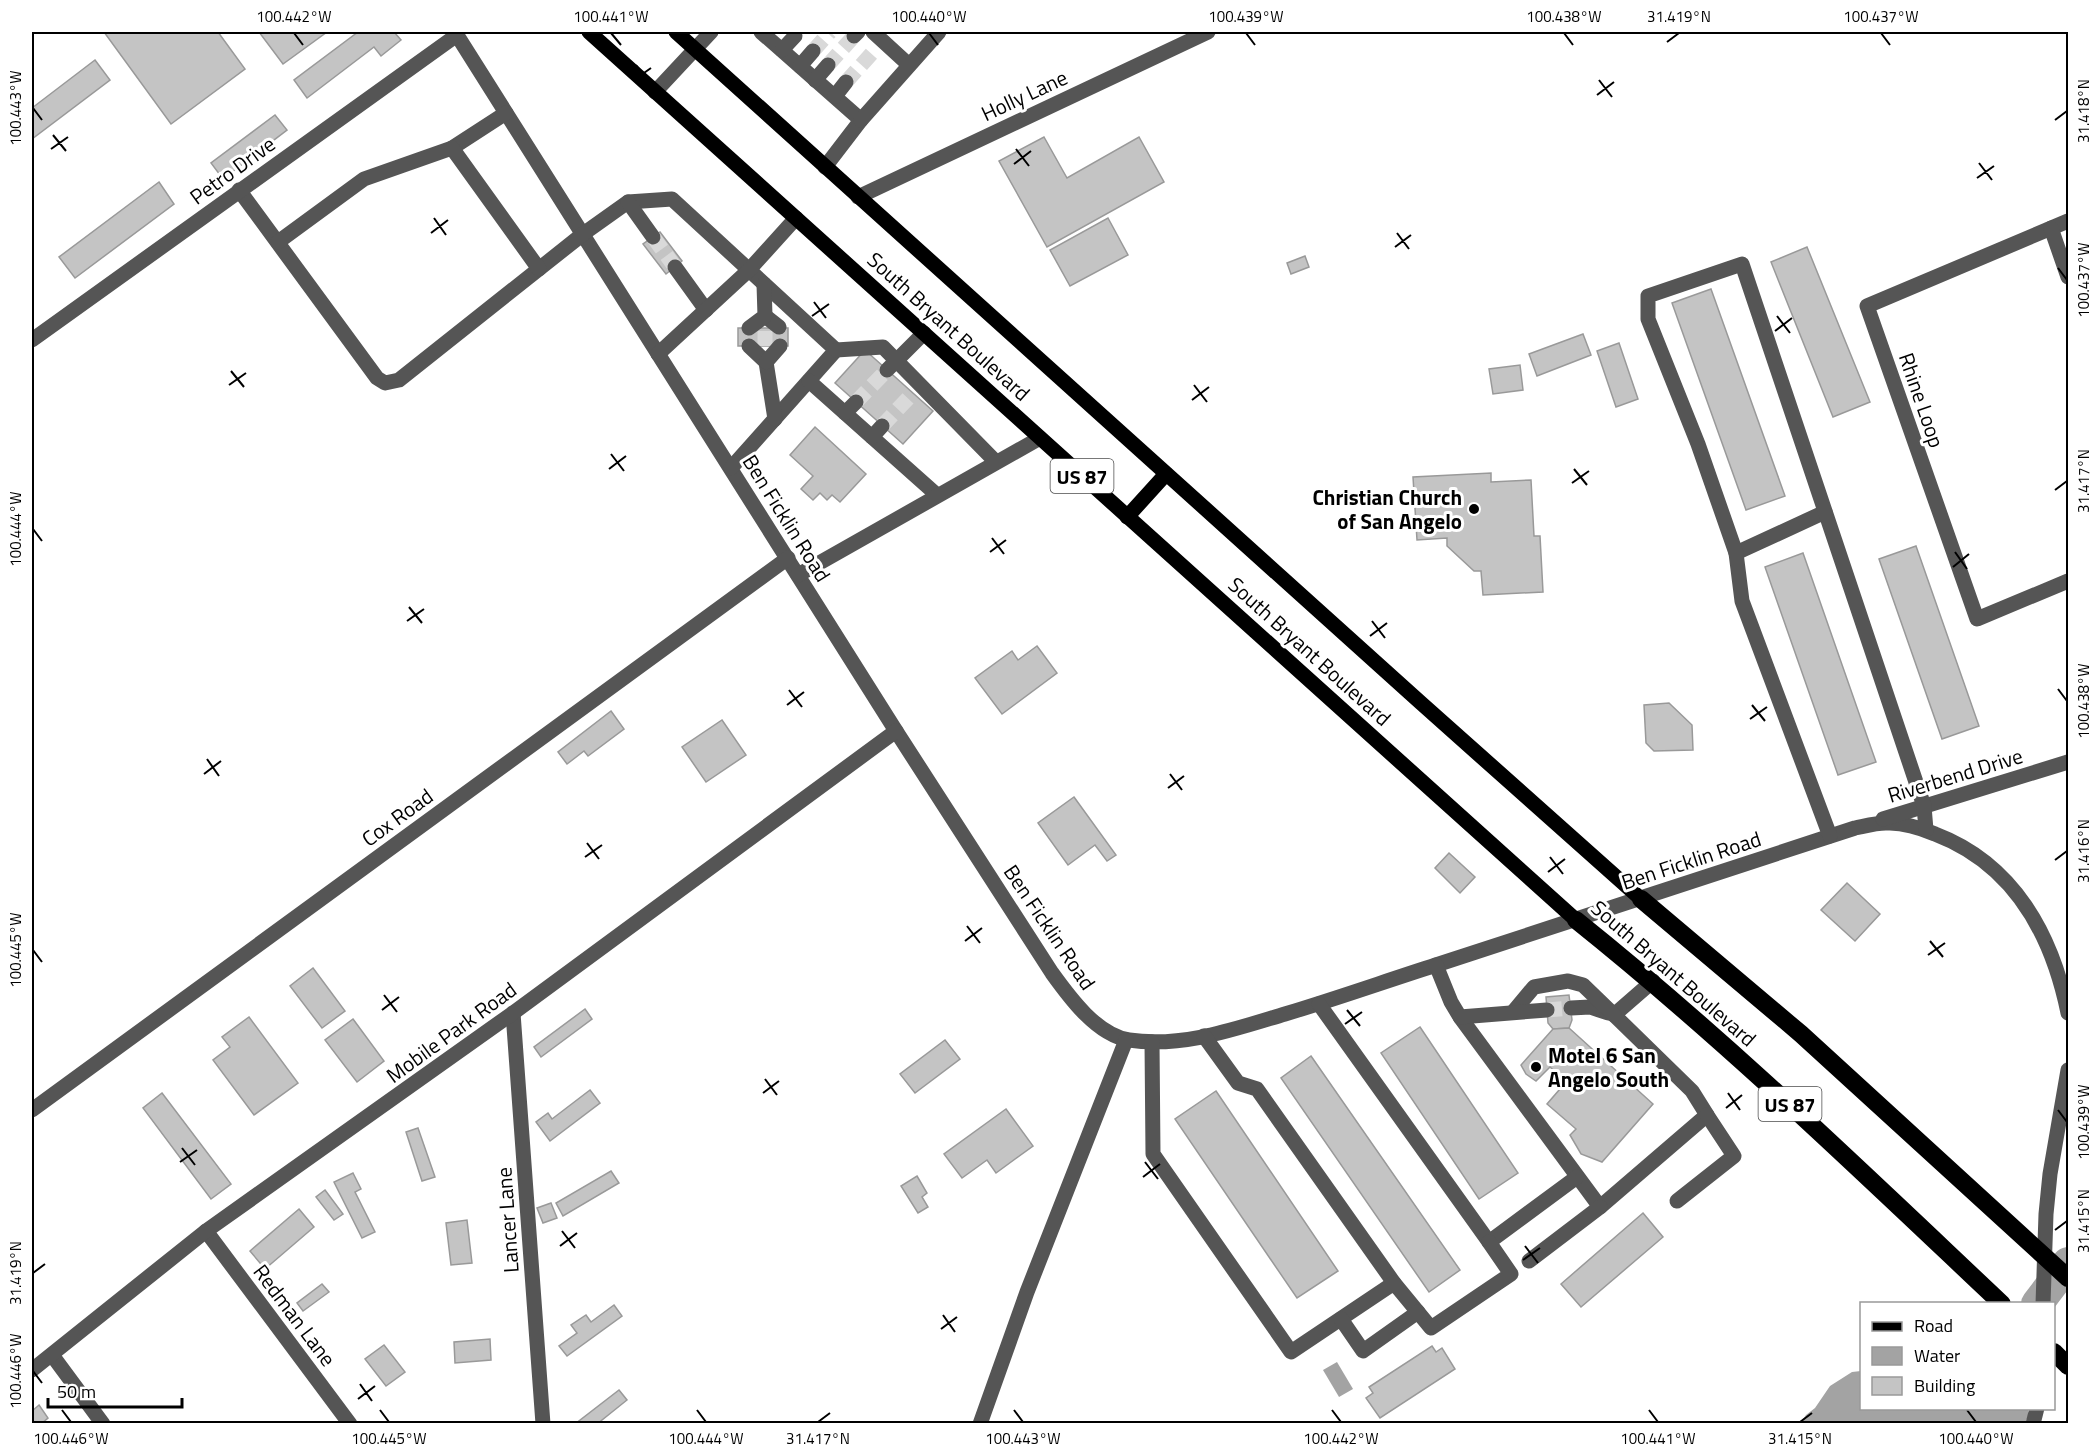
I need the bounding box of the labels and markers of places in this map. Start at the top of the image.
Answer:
place label: Christian Church of San Angelo [1312,481,1462,537]
marker: Christian Church of San Angelo [1467,502,1481,516]
place label: Motel 6 San Angelo South [1548,1039,1669,1095]
marker: Motel 6 San Angelo South [1529,1060,1543,1074]

